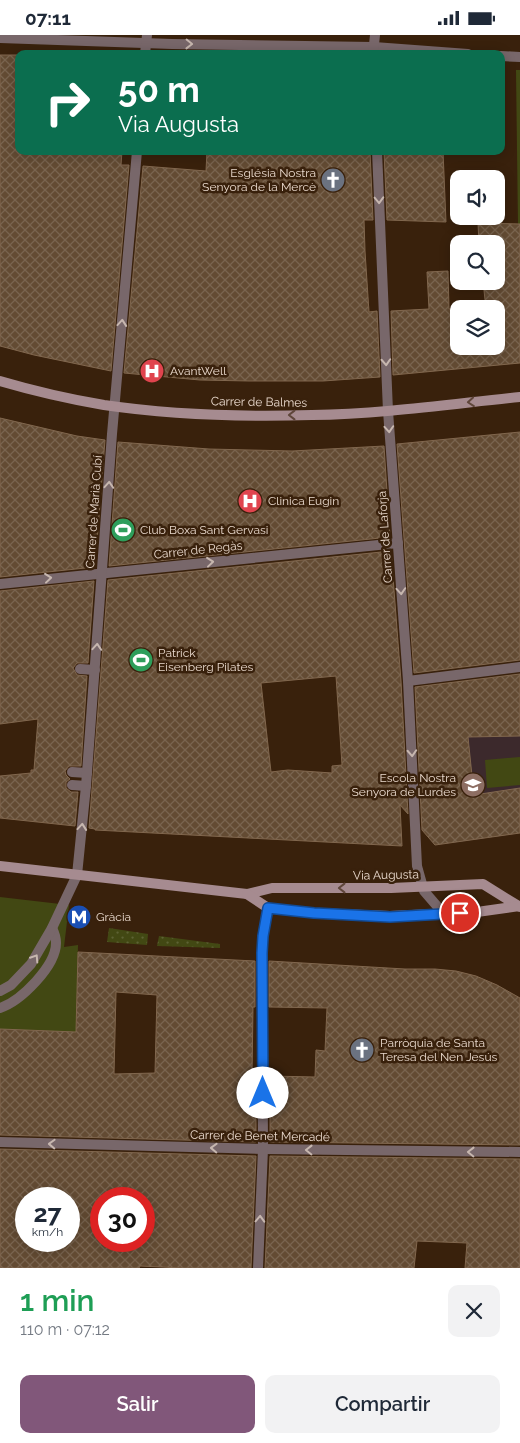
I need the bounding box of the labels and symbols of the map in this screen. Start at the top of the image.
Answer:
one-way arrow [185,39,193,49]
place label: Església Nostra Senyora de la Mercè [202,166,316,194]
church icon: Església Nostra Senyora de la Mercè [320,167,346,193]
one-way arrow [373,196,384,204]
one-way arrow [116,319,127,327]
hospital icon: AvantWell [139,358,165,384]
one-way arrow [380,359,391,367]
place label: AvantWell [170,364,227,378]
street label: Carrer de Balmes [211,394,307,410]
one-way arrow [467,396,475,407]
one-way arrow [288,410,296,420]
one-way arrow [384,425,395,433]
street label: Carrer de Marià Cubí [83,455,105,569]
one-way arrow [103,481,114,489]
hospital icon: Clinica Eugin [237,488,263,514]
street label: Carrer de Laforja [375,490,395,584]
place label: Clinica Eugin [268,494,339,508]
sports icon: Club Boxa Sant Gervasi [110,517,136,543]
place label: Club Boxa Sant Gervasi [140,523,268,537]
street label: Carrer de Regàs [153,538,243,562]
one-way arrow [206,557,214,568]
one-way arrow [45,573,53,584]
one-way arrow [396,588,407,596]
one-way arrow [91,643,102,651]
place label: Patrick Eisenberg Pilates [158,646,254,674]
sports icon: Patrick Eisenberg Pilates [128,647,154,673]
one-way arrow [406,750,417,758]
place label: Escola Nostra Senyora de Lurdes [352,771,456,799]
school or university icon: Escola Nostra Senyora de Lurdes [460,772,486,798]
one-way arrow [77,822,88,830]
street label: Via Augusta [353,867,419,883]
one-way arrow [338,883,346,893]
pin [439,892,481,934]
metro station icon: Gràcia [66,904,92,930]
place label: Gràcia [96,910,131,924]
one-way arrow [29,954,38,964]
place label: Parròquia de Santa Teresa del Nen Jesús [380,1036,498,1064]
church icon: Parròquia de Santa Teresa del Nen Jesús [349,1037,375,1063]
position arrow [236,1066,288,1118]
street label: Carrer de Benet Mercadé [190,1128,330,1144]
one-way arrow [47,1138,55,1149]
one-way arrow [210,1143,218,1153]
one-way arrow [305,1145,312,1155]
one-way arrow [467,1146,475,1157]
speed limit sign: 30 [90,1187,155,1252]
one-way arrow [255,1215,265,1223]

